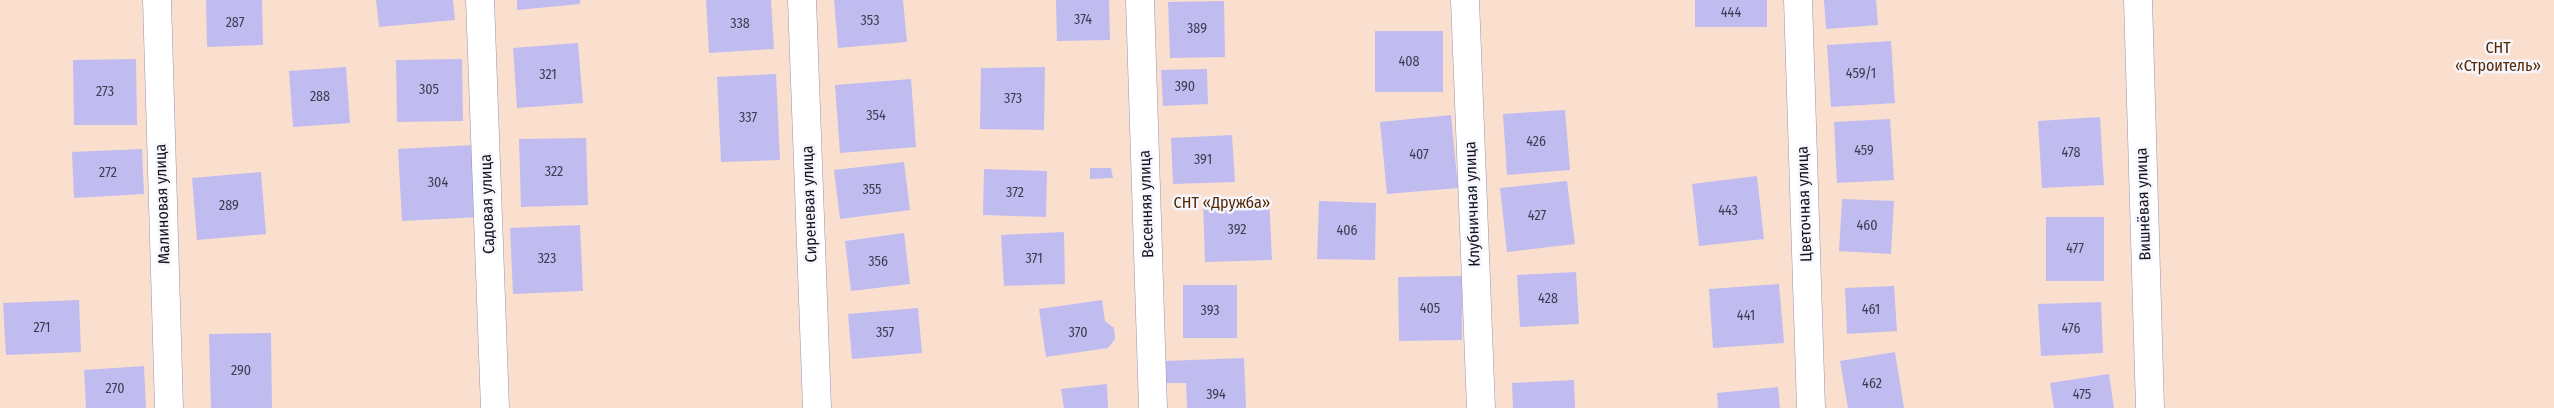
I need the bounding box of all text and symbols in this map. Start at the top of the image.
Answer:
house number: 444 [1721,5,1741,21]
house number: 374 [1074,12,1092,28]
house number: 353 [861,13,879,29]
house number: 287 [226,15,244,31]
house number: 338 [730,16,750,32]
house number: 389 [1187,21,1207,37]
park label: СНТ «Строитель» [2455,39,2541,77]
house number: 408 [1398,54,1420,70]
house number: 459/1 [1846,66,1876,82]
house number: 321 [539,67,557,83]
house number: 390 [1175,79,1195,95]
house number: 305 [419,82,439,98]
house number: 273 [96,84,114,100]
house number: 288 [310,89,330,105]
house number: 373 [1004,91,1022,107]
house number: 354 [866,108,886,124]
house number: 337 [739,110,757,126]
house number: 426 [1526,134,1546,150]
street label: Клубничная улица [1461,141,1485,267]
street label: Малиновая улица [151,143,175,265]
house number: 459 [1854,143,1874,159]
street label: Сиреневая улица [798,145,822,263]
house number: 478 [2062,145,2080,161]
street label: Цветочная улица [1793,146,1817,262]
house number: 407 [1409,147,1429,163]
street label: Вишнёвая улица [2132,147,2156,261]
street label: Весенняя улица [1136,150,1158,258]
house number: 391 [1194,152,1212,168]
street label: Садовая улица [477,154,499,254]
house number: 322 [545,164,563,180]
house number: 272 [99,165,117,181]
house number: 304 [428,175,448,191]
house number: 355 [862,182,882,198]
house number: 372 [1006,185,1024,201]
park label: СНТ «Дружба» [1174,194,1270,214]
house number: 289 [219,198,239,214]
house number: 443 [1718,203,1738,219]
house number: 427 [1528,208,1546,224]
house number: 460 [1856,218,1878,234]
house number: 392 [1228,222,1246,238]
house number: 406 [1336,223,1358,239]
house number: 477 [2066,241,2084,257]
house number: 323 [538,251,556,267]
house number: 371 [1025,251,1043,267]
house number: 356 [868,254,888,270]
house number: 428 [1538,291,1558,307]
house number: 405 [1420,301,1440,317]
house number: 461 [1862,302,1880,318]
house number: 393 [1201,303,1219,319]
house number: 441 [1737,308,1755,324]
house number: 271 [33,320,51,336]
house number: 476 [2062,321,2080,337]
house number: 357 [876,325,894,341]
house number: 370 [1068,325,1088,341]
house number: 290 [231,363,251,379]
house number: 462 [1862,376,1882,392]
house number: 270 [106,381,124,397]
house number: 394 [1206,387,1226,403]
house number: 475 [2073,387,2091,403]

